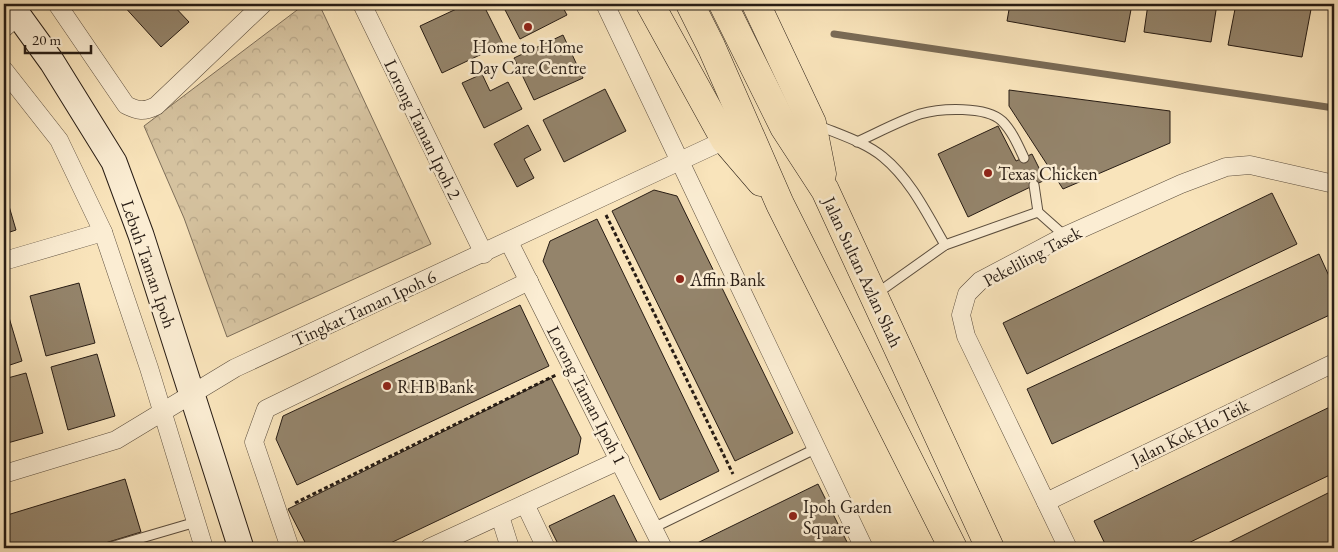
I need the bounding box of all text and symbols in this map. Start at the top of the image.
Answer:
marker: Home to Home Day Care Centre [522,21,534,33]
scale bar [25,22,91,54]
text: 20 m [32,30,61,49]
place label: Home to Home Day Care Centre [470,35,586,79]
street label: Lorong Taman Ipoh 2 [379,55,467,203]
place label: Texas Chicken [998,162,1098,185]
marker: Texas Chicken [982,167,994,179]
street label: Jalan Sultan Azlan Shah [817,191,908,351]
street label: Lebuh Taman Ipoh [116,197,182,331]
street label: Pekeliling Tasek [979,220,1086,292]
street label: Tingkat Taman Ipoh 6 [288,264,440,351]
place label: Affin Bank [689,268,766,291]
marker: Affin Bank [674,273,686,285]
street label: Lorong Taman Ipoh 1 [542,322,632,468]
place label: RHB Bank [397,375,475,398]
marker: RHB Bank [381,380,393,392]
street label: Jalan Kok Ho Teik [1126,393,1253,471]
place label: Ipoh Garden Square [803,495,892,539]
marker: Ipoh Garden Square [787,510,799,522]

